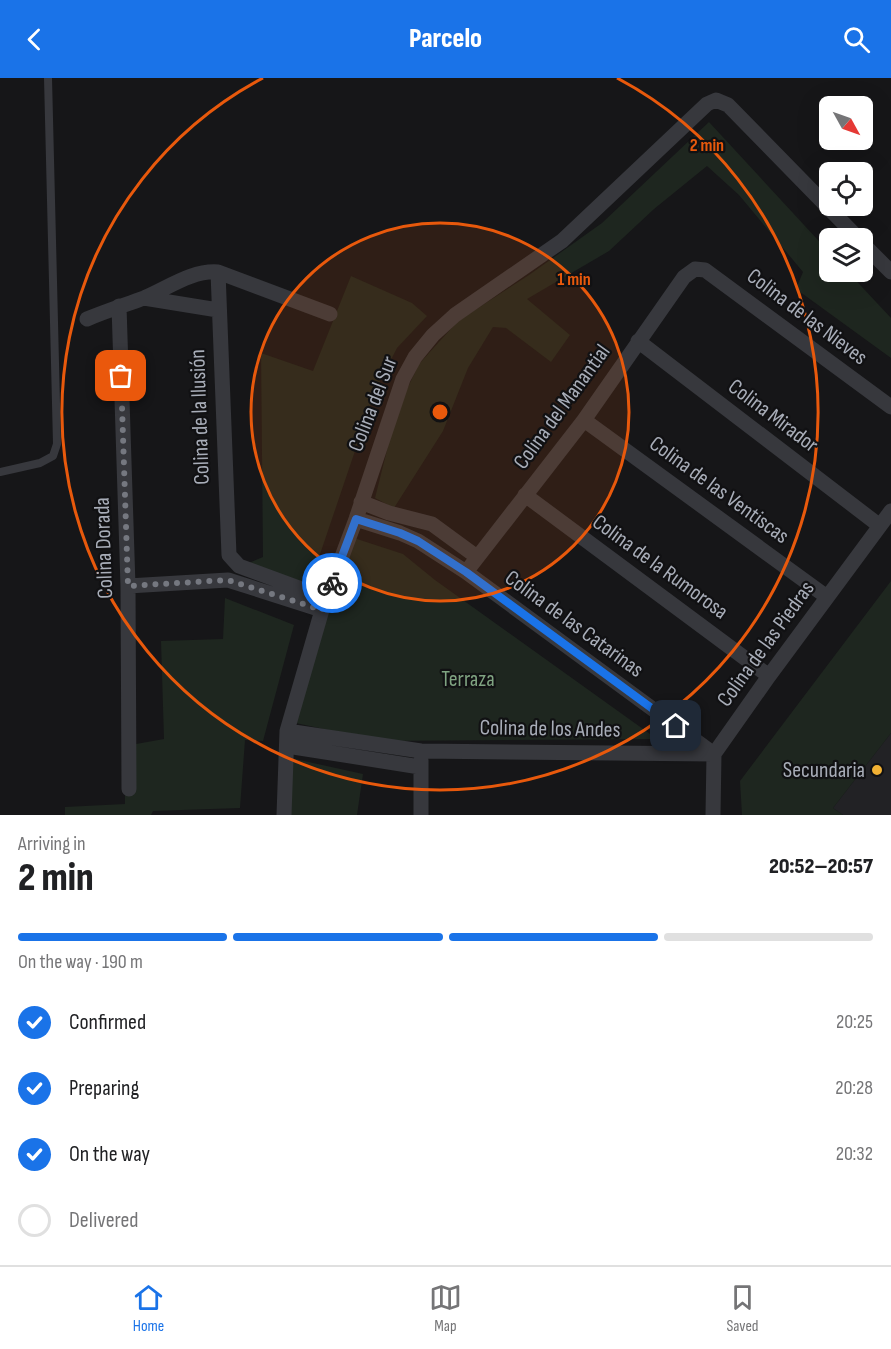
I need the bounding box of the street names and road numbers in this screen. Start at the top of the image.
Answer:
street label: Colina de las Nieves [741,263,873,371]
street label: Colina del Manantial [508,339,616,475]
street label: Colina de la Ilusión [184,349,216,485]
street label: Colina del Sur [342,352,404,456]
street label: Colina Mirador [723,373,823,459]
street label: Colina de las Ventiscas [644,430,794,550]
street label: Colina Dorada [89,497,119,599]
street label: Colina de la Rumorosa [587,509,733,625]
street label: Colina de las Catarinas [499,565,649,684]
street label: Colina de las Piedras [711,576,821,712]
street label: Colina de los Andes [479,714,621,744]

